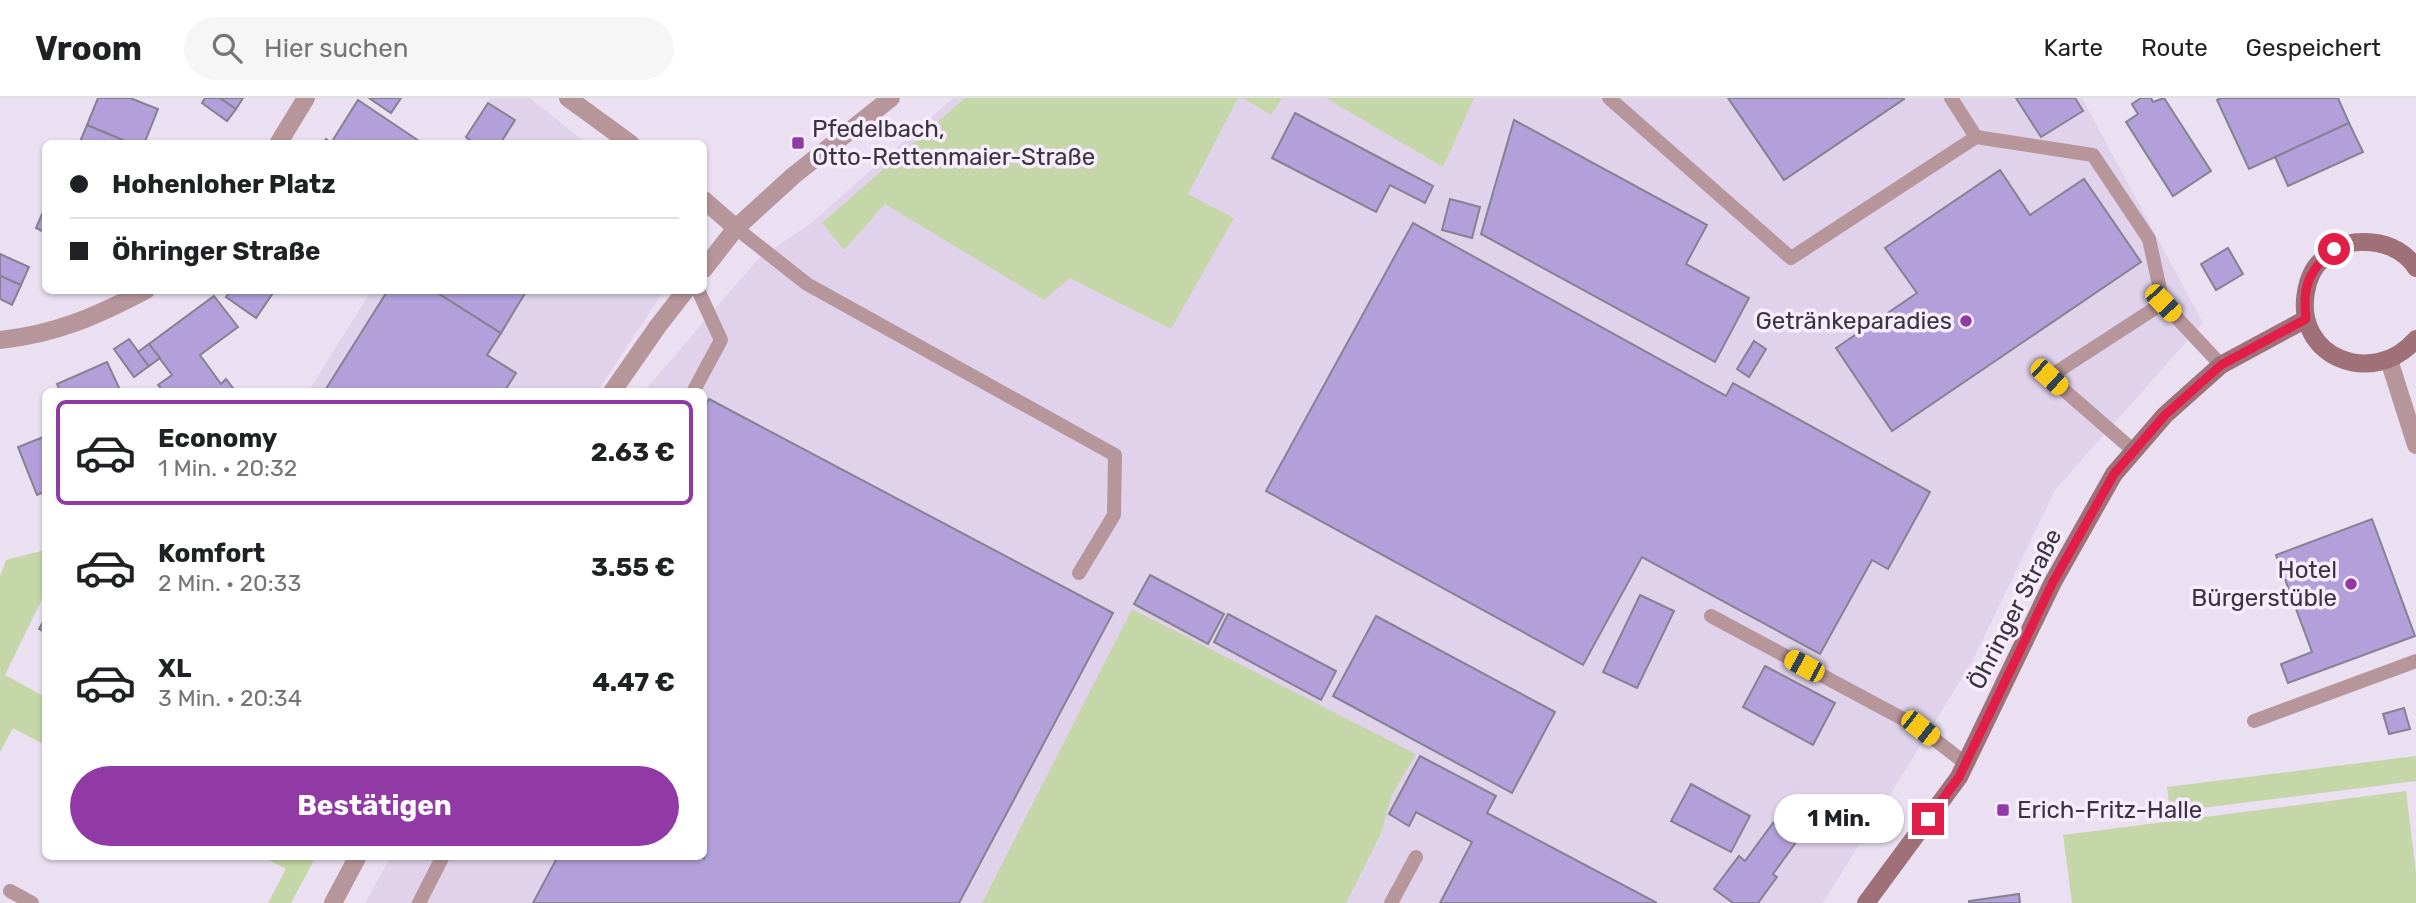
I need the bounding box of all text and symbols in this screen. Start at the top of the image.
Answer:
search box [184,17,674,80]
text: Vroom [35,29,142,68]
icon: search [208,29,246,67]
text: Hier suchen [264,33,409,64]
text: Karte [2044,34,2103,62]
text: Route [2141,34,2208,62]
text: Gespeichert [2246,34,2381,62]
place label: Pfedelbach, Otto-Rettenmaier-Straße [812,115,1095,171]
marker: Pfedelbach, Otto-Rettenmaier-Straße [790,135,806,151]
text: Hohenloher Platz [112,169,336,200]
route start [2318,233,2350,265]
text: Öhringer Straße [112,236,321,267]
car [2141,280,2186,326]
place label: Getränkeparadies [1755,307,1952,335]
marker: Getränkeparadies [1958,313,1974,329]
car [2027,355,2072,399]
icon: car [74,421,137,484]
text: Economy [158,423,277,454]
text: 2.63 € [591,437,675,468]
text: 1 Min. · 20:32 [158,454,297,482]
street label: Öhringer Straße [1962,524,2068,694]
icon: car [74,536,137,599]
text: Komfort [158,538,265,569]
text: 3.55 € [591,552,675,583]
place label: Hotel Bürgerstüble [2191,556,2337,612]
text: 2 Min. · 20:33 [158,569,301,597]
marker: Hotel Bürgerstüble [2343,576,2359,592]
car [1781,647,1828,685]
icon: car [74,651,137,714]
text: XL [158,653,191,684]
text: 4.47 € [592,667,675,698]
text: 3 Min. · 20:34 [158,684,302,712]
car [1897,707,1944,749]
button: Bestätigen [70,766,679,846]
callout: 1 Min. [1774,794,1904,844]
place label: Erich-Fritz-Halle [2017,796,2202,824]
marker: Erich-Fritz-Halle [1995,802,2011,818]
route end [1912,803,1944,835]
text: 1 Min. [1807,804,1871,832]

